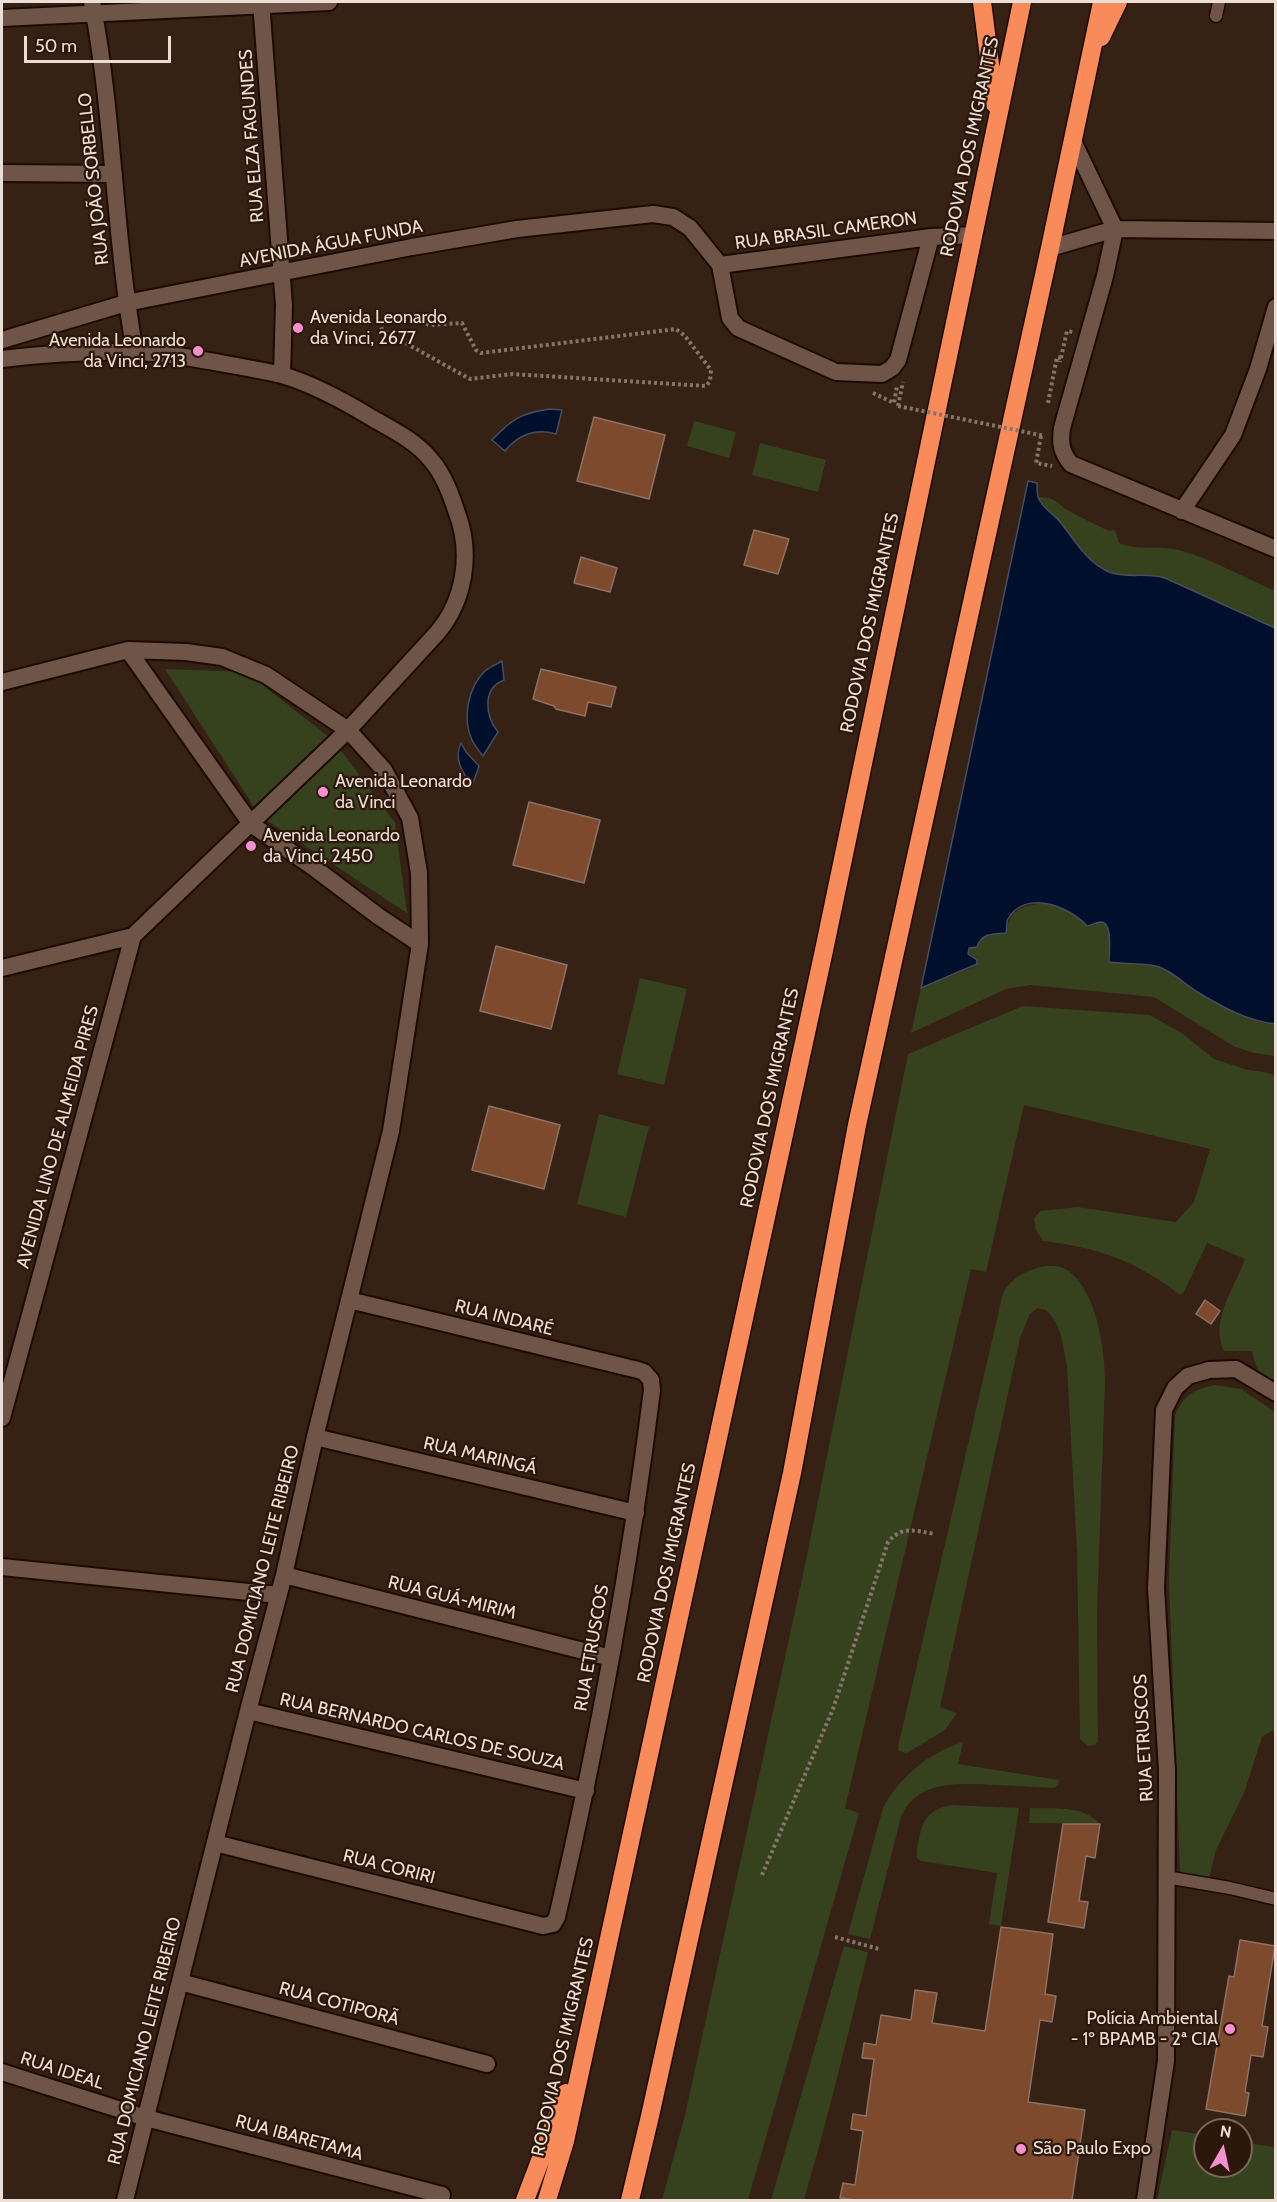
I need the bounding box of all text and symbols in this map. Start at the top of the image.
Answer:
scale bar [27,24,174,62]
text: 50 m [35,35,77,57]
street label: RODOVIA DOS IMIGRANTES [936,35,1004,259]
street label: RUA ELZA FAGUNDES [235,49,269,223]
street label: RUA JOÃO SORBELLO [74,92,114,266]
street label: RUA BRASIL CAMERON [734,208,918,254]
street label: AVENIDA ÁGUA FUNDA [237,216,425,272]
place label: Avenida Leonardo da Vinci, 2677 [310,307,447,350]
marker: Avenida Leonardo da Vinci, 2677 [291,321,305,335]
place label: Avenida Leonardo da Vinci, 2713 [49,330,186,372]
marker: Avenida Leonardo da Vinci, 2713 [191,344,205,358]
street label: RODOVIA DOS IMIGRANTES [836,511,904,735]
place label: Avenida Leonardo da Vinci [335,771,472,814]
marker: Avenida Leonardo da Vinci [316,785,330,799]
place label: Avenida Leonardo da Vinci, 2450 [263,825,400,868]
marker: Avenida Leonardo da Vinci, 2450 [244,839,258,853]
street label: RODOVIA DOS IMIGRANTES [736,986,804,1210]
street label: AVENIDA LINO DE ALMEIDA PIRES [12,1003,104,1271]
street label: RUA INDARÉ [452,1295,556,1341]
street label: RUA MARINGÁ [421,1432,539,1480]
street label: RUA DOMICIANO LEITE RIBEIRO [222,1443,304,1695]
street label: RODOVIA DOS IMIGRANTES [633,1461,701,1685]
street label: RUA GUÁ-MIRIM [386,1572,518,1624]
street label: RUA ETRUSCOS [570,1583,614,1713]
street label: RUA ETRUSCOS [1130,1674,1158,1802]
street label: RUA BERNARDO CARLOS DE SOUZA [278,1689,566,1775]
street label: RUA CORIRI [341,1845,437,1889]
street label: RUA DOMICIANO LEITE RIBEIRO [104,1915,186,2167]
street label: RODOVIA DOS IMIGRANTES [527,1935,599,2159]
street label: RUA COTIPORÃ [277,1978,401,2030]
place label: Polícia Ambiental - 1º BPAMB - 2ª CIA [1071,2008,1218,2050]
marker: Polícia Ambiental - 1º BPAMB - 2ª CIA [1223,2022,1237,2036]
street label: RUA IDEAL [18,2047,106,2095]
street label: RUA IBARETAMA [233,2111,365,2165]
north arrow [1193,2118,1253,2178]
text: N [1219,2121,1233,2142]
place label: São Paulo Expo [1033,2138,1151,2160]
marker: São Paulo Expo [1014,2142,1028,2156]

